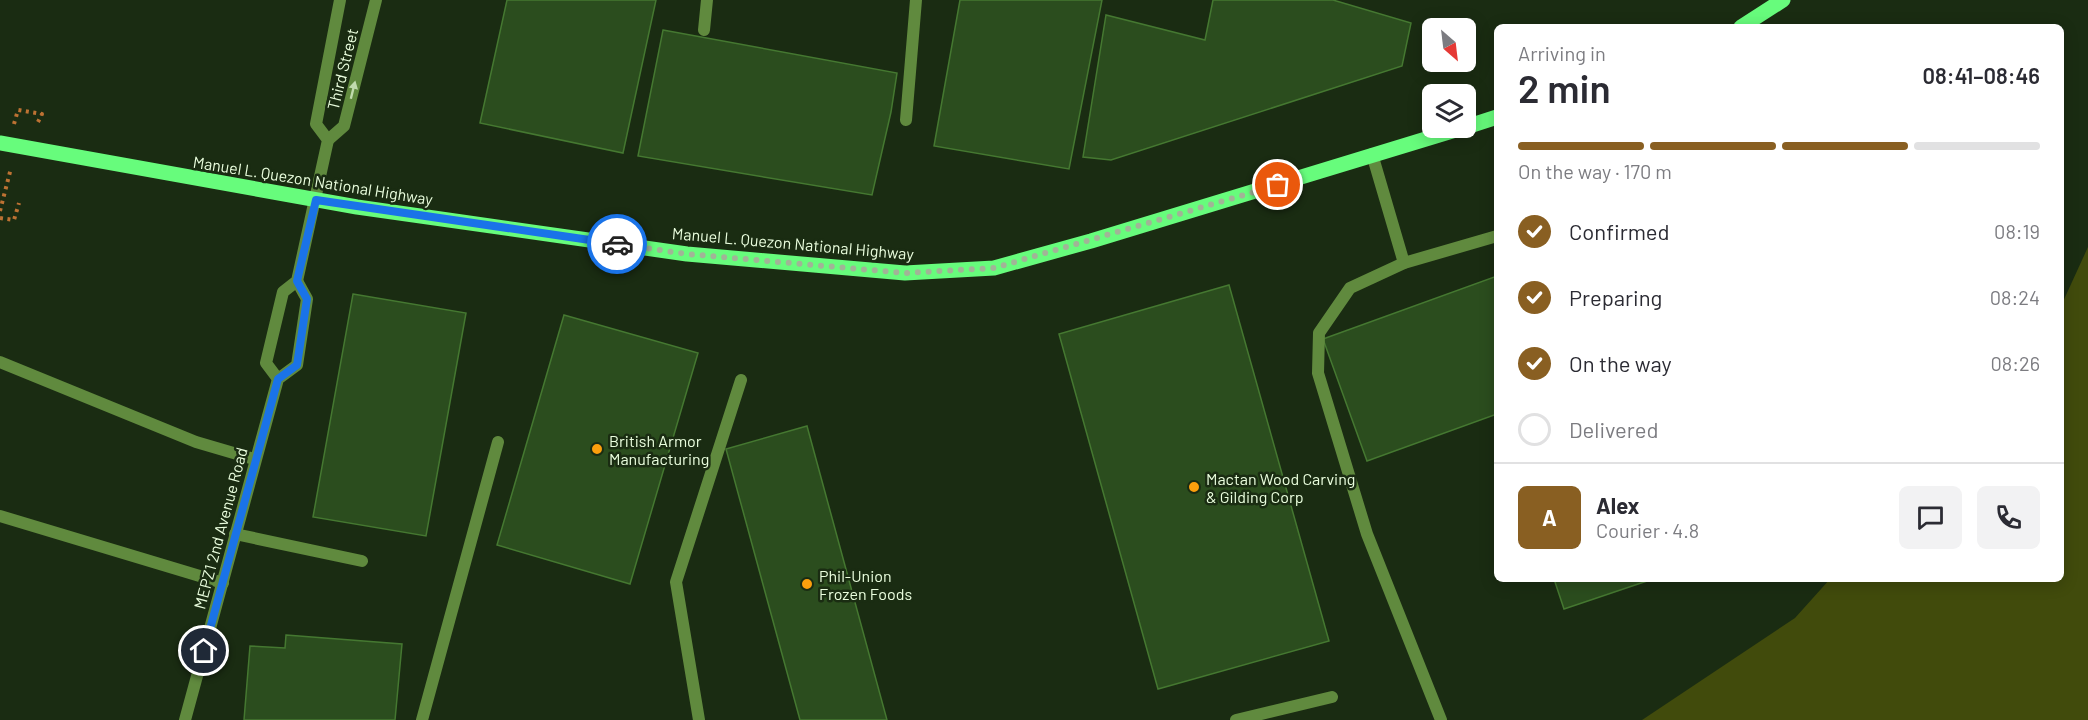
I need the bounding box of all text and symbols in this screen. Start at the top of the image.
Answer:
north arrow [1422,18,1476,72]
map controls [1422,18,1476,138]
street label: Third Street [323,26,361,112]
text: Arriving in [1518,41,1606,65]
text: 08:41–08:46 [1923,62,2040,88]
text: 2 min [1518,64,1611,111]
one-way arrow [349,81,359,99]
button: layers [1422,84,1476,138]
street label: Manuel L. Quezon National Highway [192,152,435,208]
pin [1252,159,1303,210]
text: On the way · 170 m [1518,159,1672,183]
icon: bag [1261,168,1294,201]
courier [587,214,647,274]
icon: check [1518,215,1551,248]
text: Confirmed [1569,218,1669,244]
text: 08:19 [1994,219,2040,243]
street label: Manuel L. Quezon National Highway [671,223,915,263]
icon: car [601,228,634,261]
icon: check [1518,281,1551,314]
text: Preparing [1569,284,1662,310]
text: 08:24 [1990,285,2040,309]
icon: check [1518,347,1551,380]
text: On the way [1569,350,1672,376]
text: 08:26 [1990,351,2040,375]
text: Delivered [1569,416,1658,442]
place label: British Armor Manufacturing [609,431,709,468]
marker: British Armor Manufacturing [590,442,604,456]
street label: MEPZ1 2nd Avenue Road [189,445,251,611]
place label: Mactan Wood Carving & Gilding Corp [1206,469,1355,506]
marker: Mactan Wood Carving & Gilding Corp [1187,480,1201,494]
button: chat [1899,486,1962,549]
button: phone [1977,486,2040,549]
text: Alex [1596,492,1639,518]
text: A [1542,504,1557,530]
text: Courier · 4.8 [1596,518,1699,542]
place label: Phil-Union Frozen Foods [819,566,912,603]
marker: Phil-Union Frozen Foods [800,577,814,591]
pin [178,625,229,676]
icon: home [187,634,220,667]

